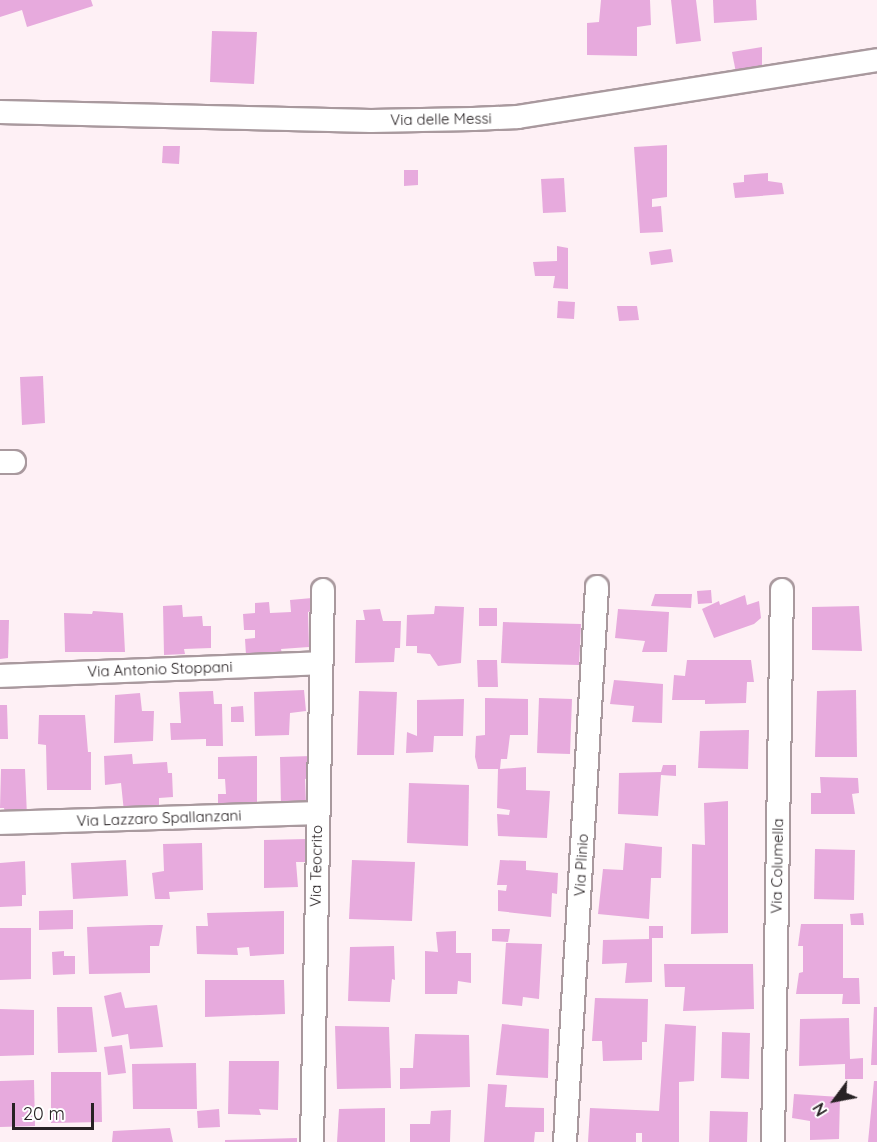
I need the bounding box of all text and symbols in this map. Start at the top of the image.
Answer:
street label: Via delle Messi [390,109,492,129]
street label: Via Antonio Stoppani [87,657,233,681]
street label: Via Lazzaro Spallanzani [76,806,242,830]
street label: Via Columella [767,818,787,914]
street label: Via Teocrito [306,825,326,907]
street label: Via Plinio [570,833,592,897]
north arrow [805,1070,865,1130]
scale bar [15,1091,98,1129]
text: N [808,1099,831,1120]
text: 20 m [23,1102,65,1125]

